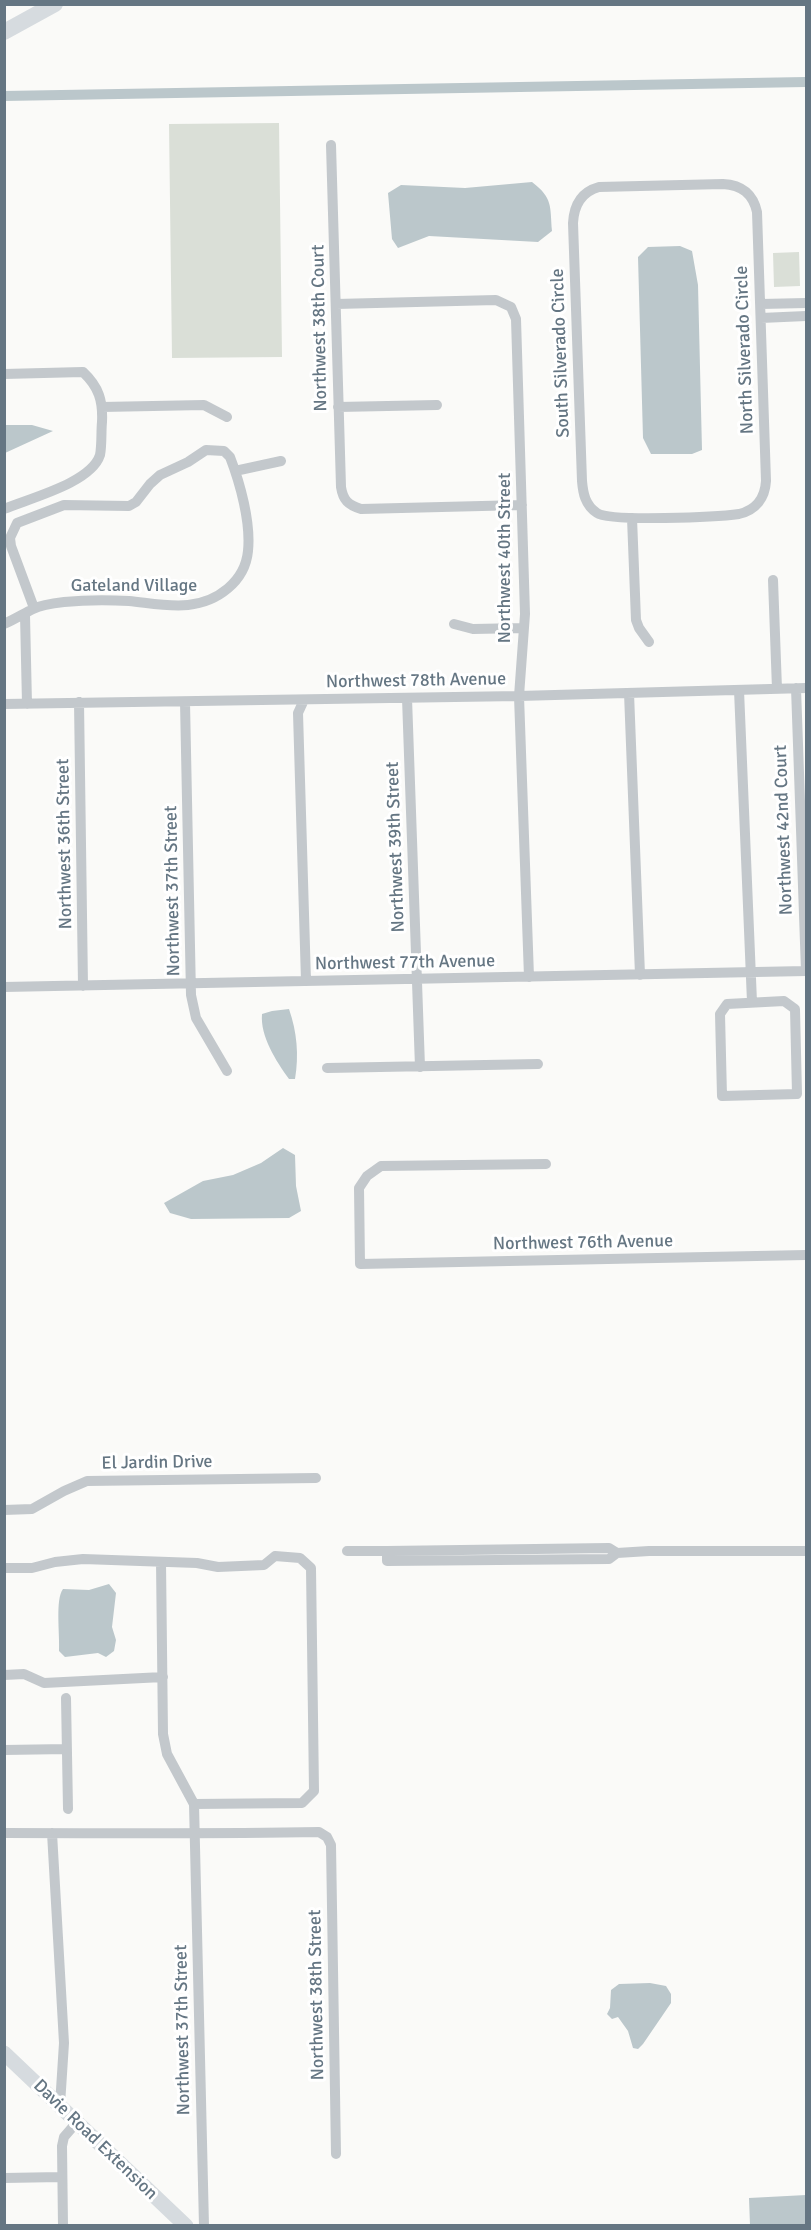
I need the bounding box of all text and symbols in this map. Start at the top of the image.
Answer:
street label: Northwest 38th Court [308,244,332,412]
street label: North Silverado Circle [731,265,759,435]
street label: South Silverado Circle [547,268,575,438]
street label: Northwest 40th Street [494,473,516,643]
street label: Gateland Village [71,575,197,597]
street label: Northwest 78th Avenue [326,669,506,693]
street label: Northwest 42nd Court [770,745,798,915]
street label: Northwest 36th Street [53,758,77,930]
street label: Northwest 39th Street [382,761,410,933]
street label: Northwest 37th Street [161,805,185,977]
street label: Northwest 77th Avenue [315,951,495,975]
street label: Northwest 76th Avenue [493,1231,673,1255]
street label: El Jardin Drive [101,1451,213,1475]
street label: Northwest 38th Street [305,1909,329,2081]
street label: Northwest 37th Street [171,1944,195,2116]
street label: Davie Road Extension [28,2075,162,2205]

